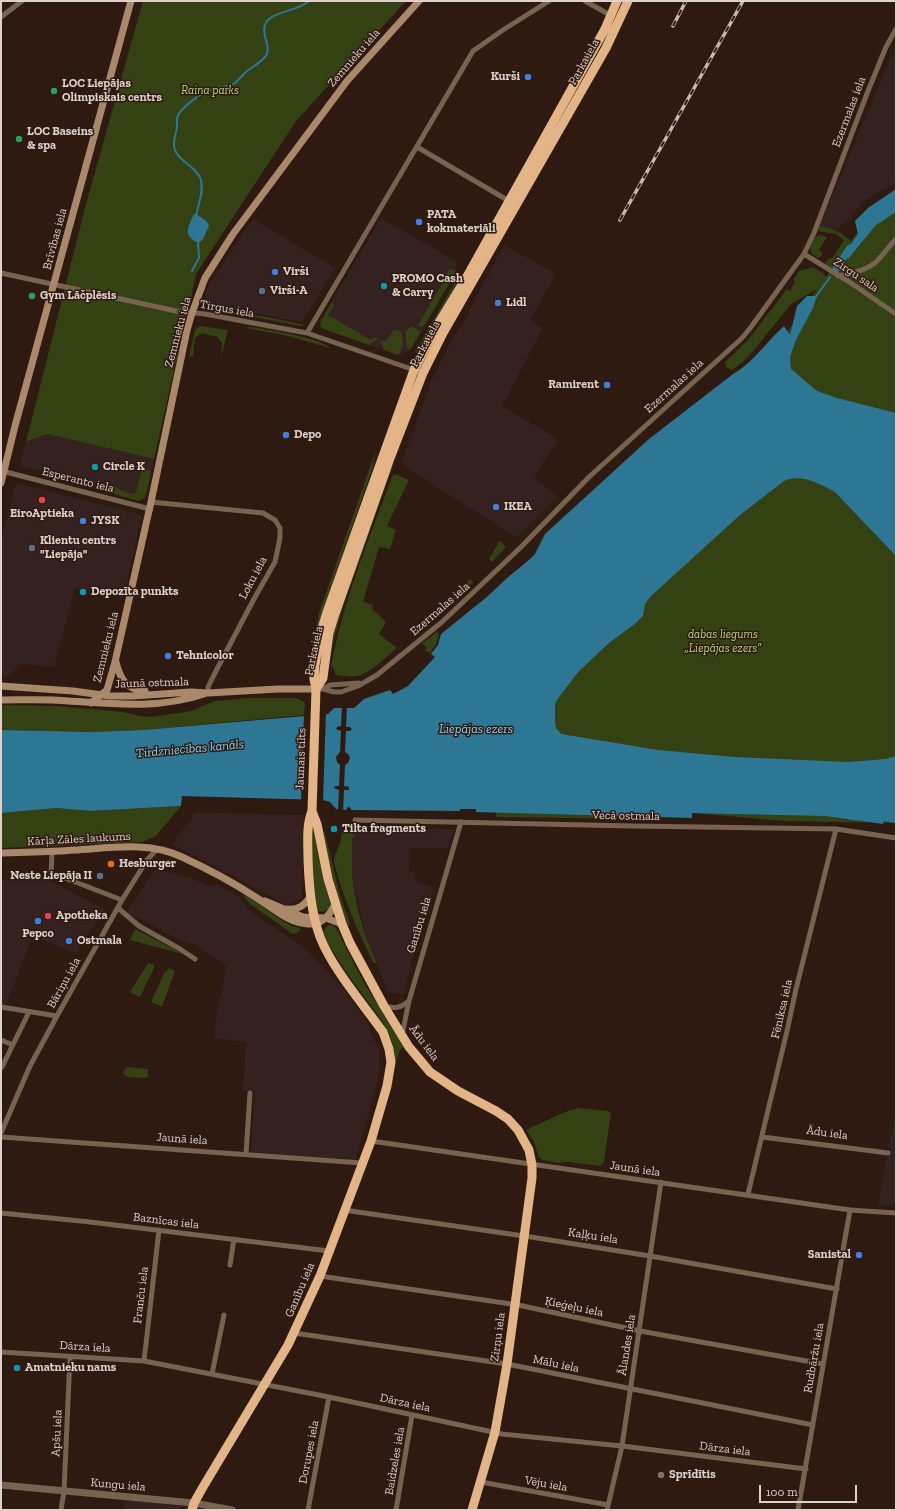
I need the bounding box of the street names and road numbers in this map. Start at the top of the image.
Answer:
street label: Zemnieku iela [325,26,383,90]
street label: Parka iela [566,37,602,87]
street label: Ezermalas iela [829,75,869,149]
street label: Brīvības iela [40,207,70,271]
street label: Zirgu sala [831,255,881,295]
street label: Zemnieku iela [162,295,194,369]
street label: Tirgus iela [199,297,255,321]
street label: Parka iela [407,318,443,370]
street label: Ezermalas iela [642,356,706,416]
street label: Esperanto iela [41,464,115,496]
street label: Loku iela [236,554,270,602]
street label: Ezermalas iela [407,579,473,639]
street label: Zemnieku iela [90,610,122,684]
street label: Parka iela [302,625,326,677]
street label: Jaunā ostmala [115,675,189,691]
street label: Jaunais tilts [293,728,309,790]
street label: Vecā ostmala [592,808,660,824]
street label: Kārļa Zāles laukums [27,829,131,849]
street label: Ganību iela [404,895,434,955]
street label: Bāriņu iela [44,955,84,1011]
street label: Fēniksa iela [768,978,796,1040]
street label: Ādu iela [406,1022,442,1064]
street label: Ādu iela [805,1123,849,1143]
street label: Jaunā iela [156,1130,208,1148]
street label: Jaunā iela [609,1158,661,1180]
street label: Baznīcas iela [132,1210,200,1232]
street label: Kaļķu iela [567,1225,619,1247]
street label: Ganību iela [282,1260,318,1320]
street label: Franču iela [130,1266,152,1324]
street label: Ķieģeļu iela [543,1294,605,1320]
street label: Zirņu iela [487,1311,509,1363]
street label: Ālandes iela [615,1313,639,1377]
street label: Rudbāržu iela [801,1322,827,1394]
street label: Dārza iela [59,1338,111,1356]
street label: Mālu iela [532,1352,580,1376]
street label: Dārza iela [378,1391,432,1415]
street label: Apšu iela [49,1409,65,1457]
street label: Dorupes iela [296,1419,322,1485]
street label: Baidzeles iela [382,1426,408,1496]
street label: Dārza iela [699,1439,751,1459]
street label: Vēju iela [524,1473,568,1495]
street label: Kungu iela [90,1475,146,1495]

